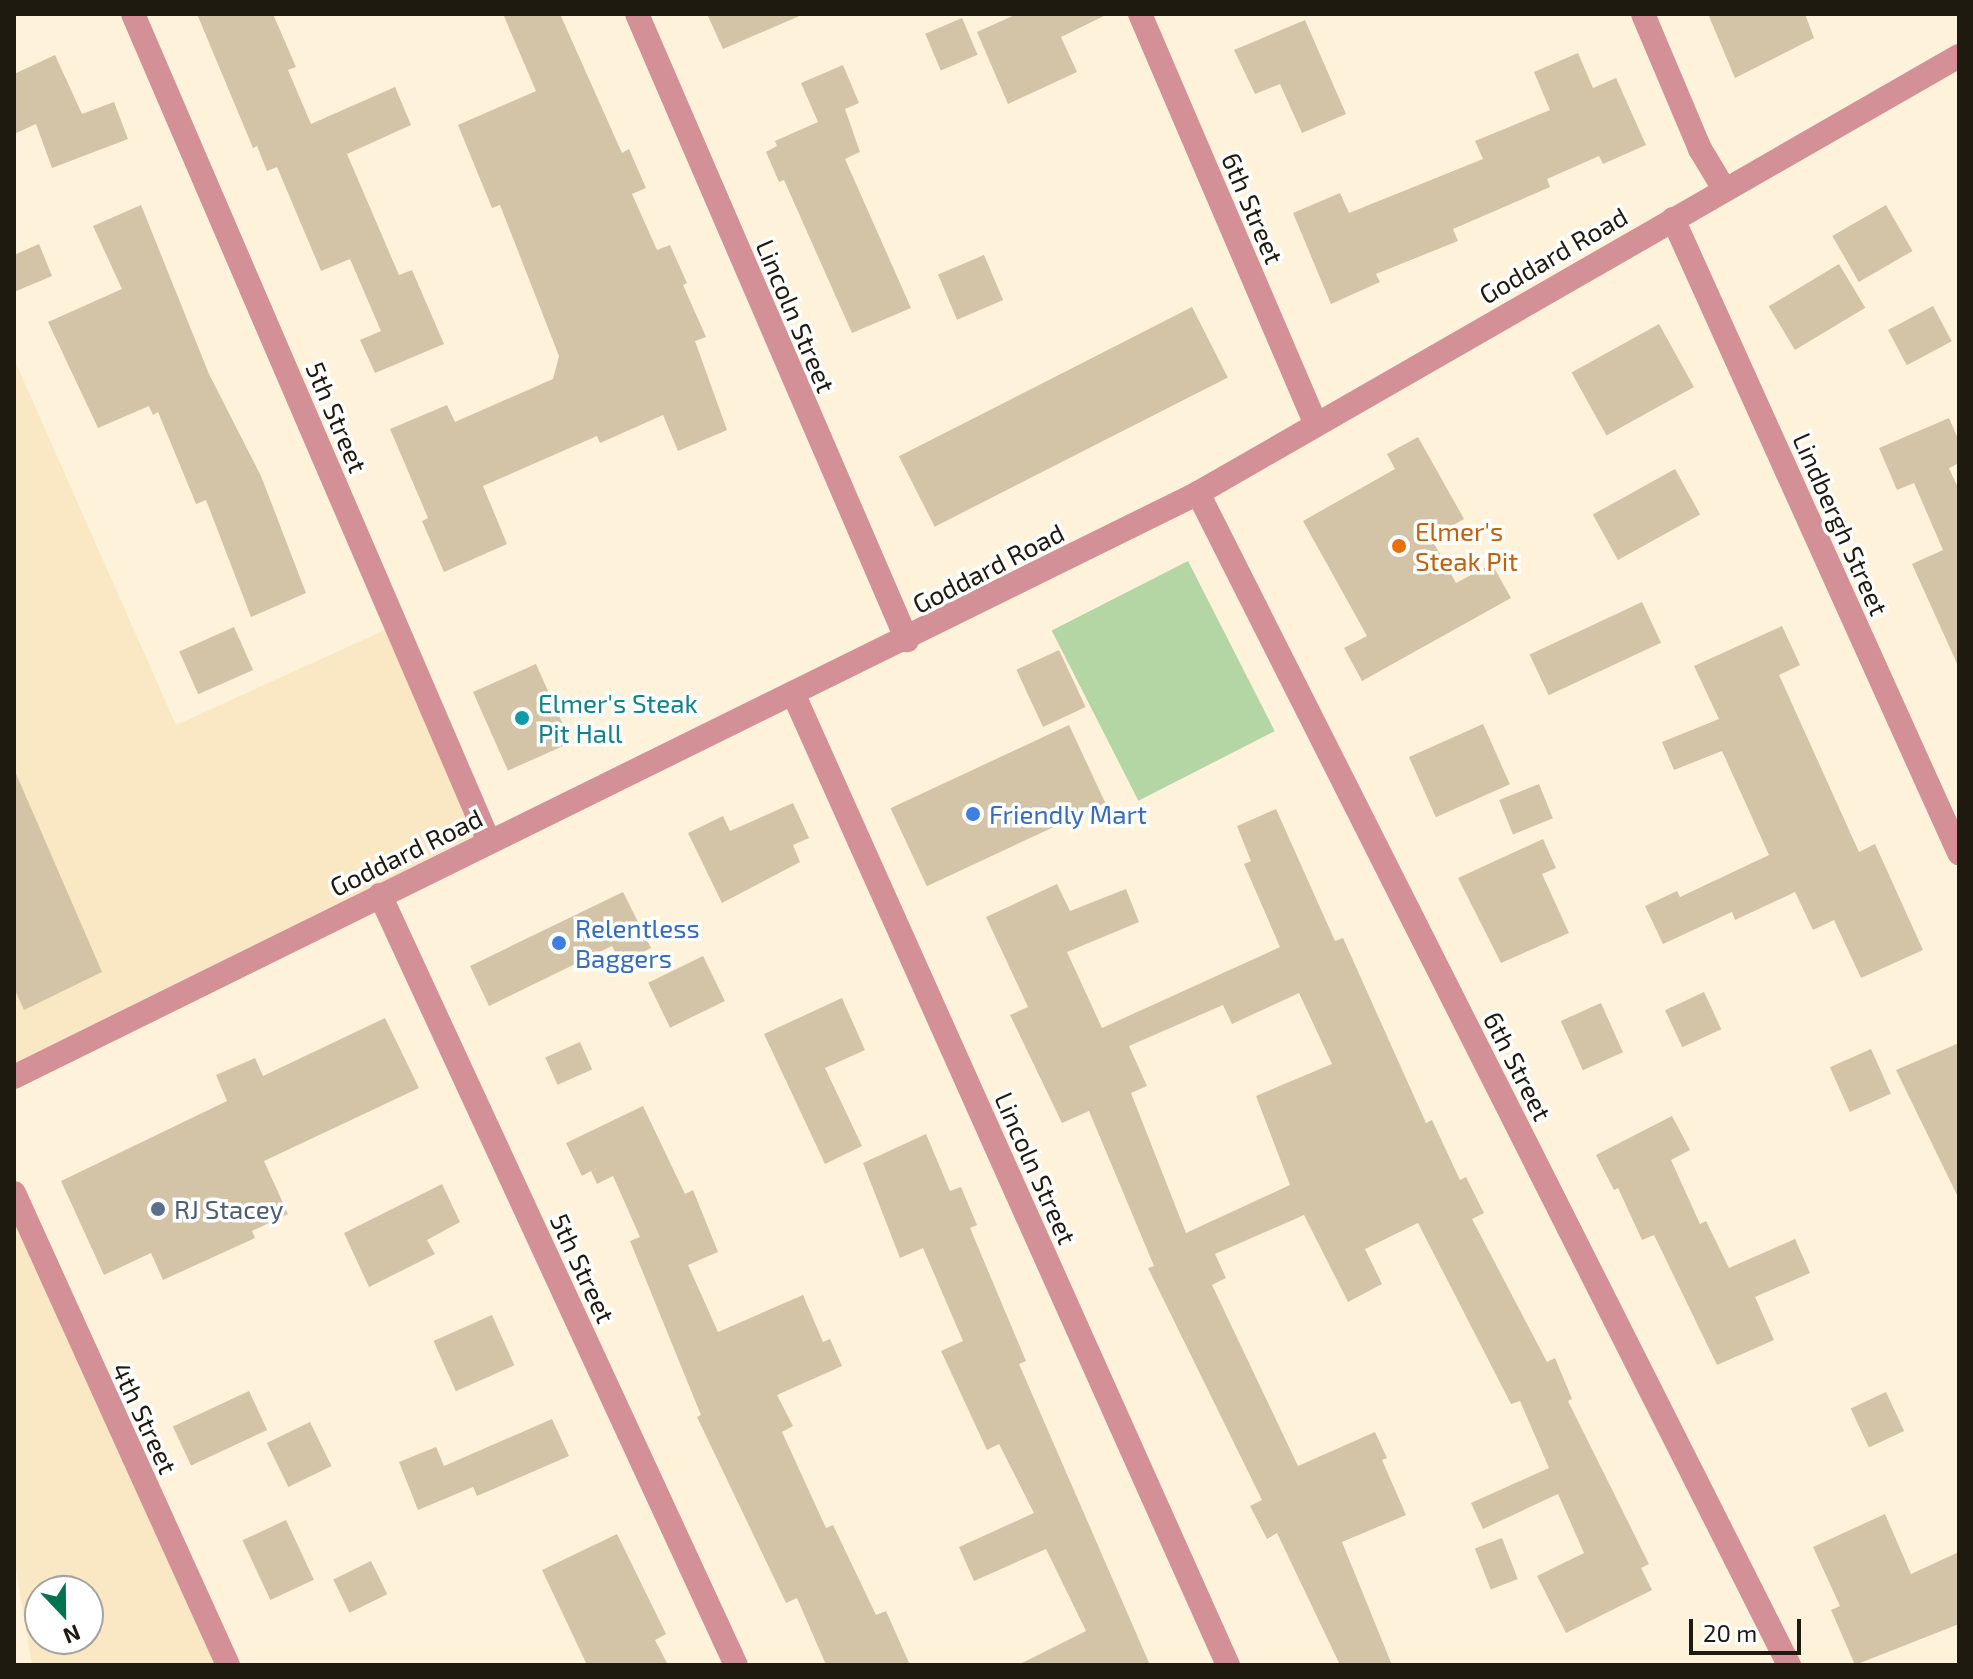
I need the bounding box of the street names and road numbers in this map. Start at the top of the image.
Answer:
street label: 6th Street [1216,148,1290,268]
street label: Goddard Road [1473,200,1633,310]
street label: Lincoln Street [750,235,842,397]
street label: 5th Street [300,357,374,477]
street label: Lindbergh Street [1787,428,1895,620]
street label: Goddard Road [907,516,1069,620]
street label: Goddard Road [325,802,487,902]
street label: 6th Street [1477,1006,1559,1126]
street label: Lincoln Street [989,1087,1083,1249]
street label: 5th Street [544,1208,622,1328]
street label: 4th Street [106,1357,184,1479]

